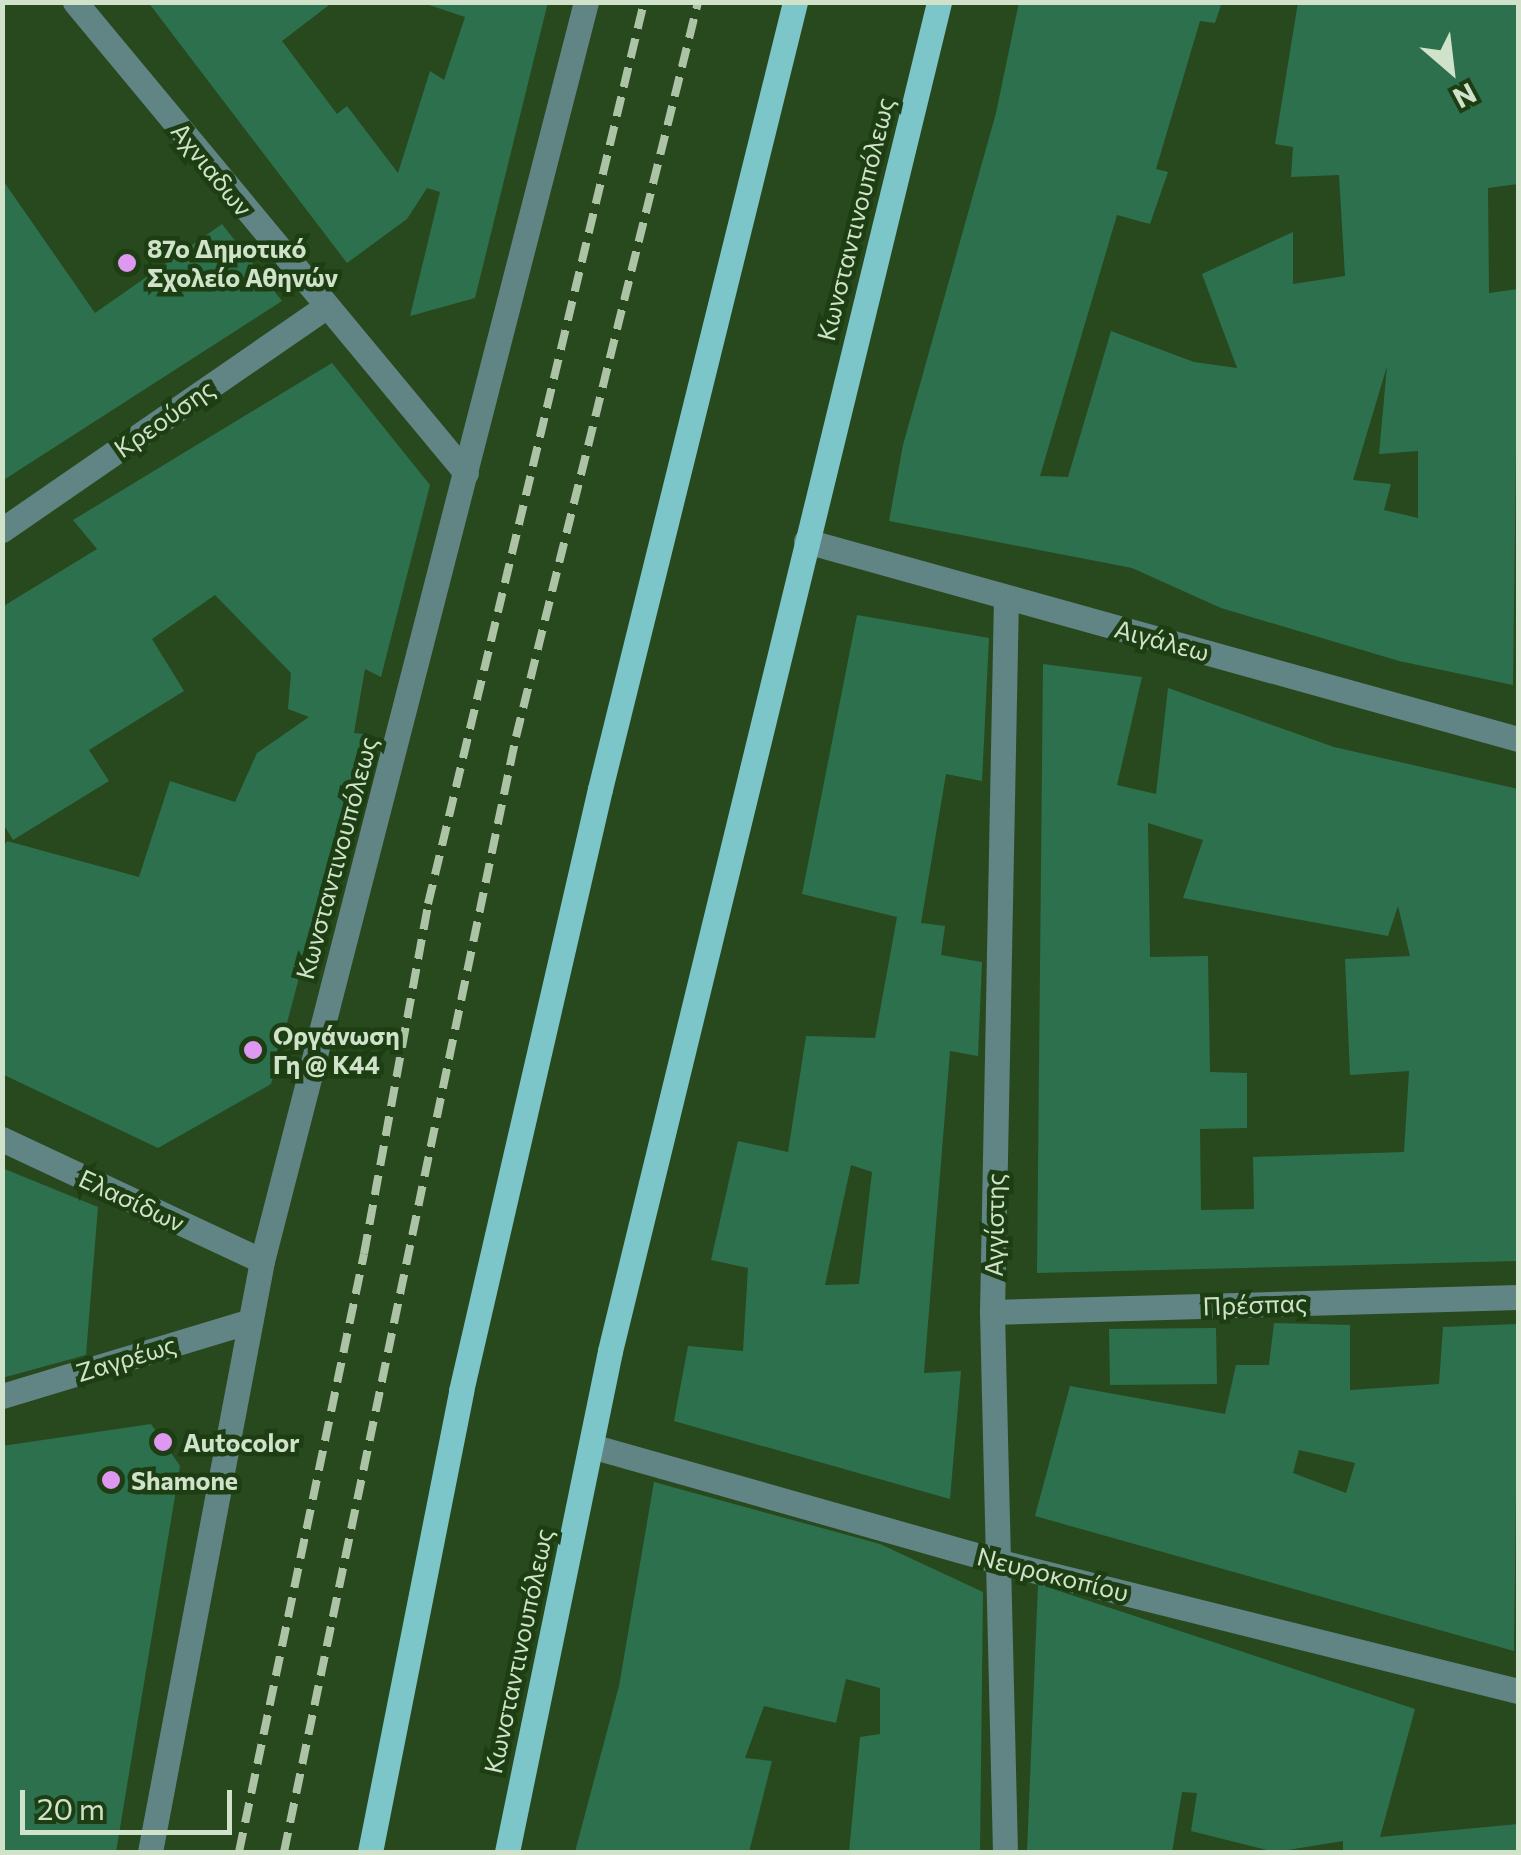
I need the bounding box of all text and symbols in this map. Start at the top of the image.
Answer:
north arrow [1401,20,1501,120]
text: N [1448,77,1482,116]
street label: Κωνσταντινουπόλεως [810,94,900,344]
street label: Αχνιαδων [165,116,259,222]
place label: 87ο Δημοτικό Σχολείο Αθηνών [147,234,338,293]
marker: 87ο Δημοτικό Σχολείο Αθηνών [116,252,138,274]
street label: Κρεούσης [108,373,220,463]
street label: Αιγάλεω [1112,613,1212,667]
street label: Κωνσταντινουπόλεως [289,734,383,982]
place label: Οργάνωση Γη @ Κ44 [273,1021,400,1080]
marker: Οργάνωση Γη @ Κ44 [242,1039,264,1061]
street label: Ελασίδων [75,1163,189,1237]
street label: Αγγίστης [978,1173,1010,1277]
street label: Πρέσπας [1202,1287,1308,1321]
street label: Ζαγρέως [73,1329,179,1387]
place label: Autocolor [183,1427,299,1457]
marker: Autocolor [152,1431,174,1453]
place label: Shamone [131,1465,238,1495]
marker: Shamone [100,1469,122,1491]
street label: Κωνσταντινουπόλεως [477,1526,559,1776]
street label: Νευροκοπίου [974,1541,1132,1607]
scale bar [25,1770,238,1832]
text: 20 m [37,1789,105,1826]

